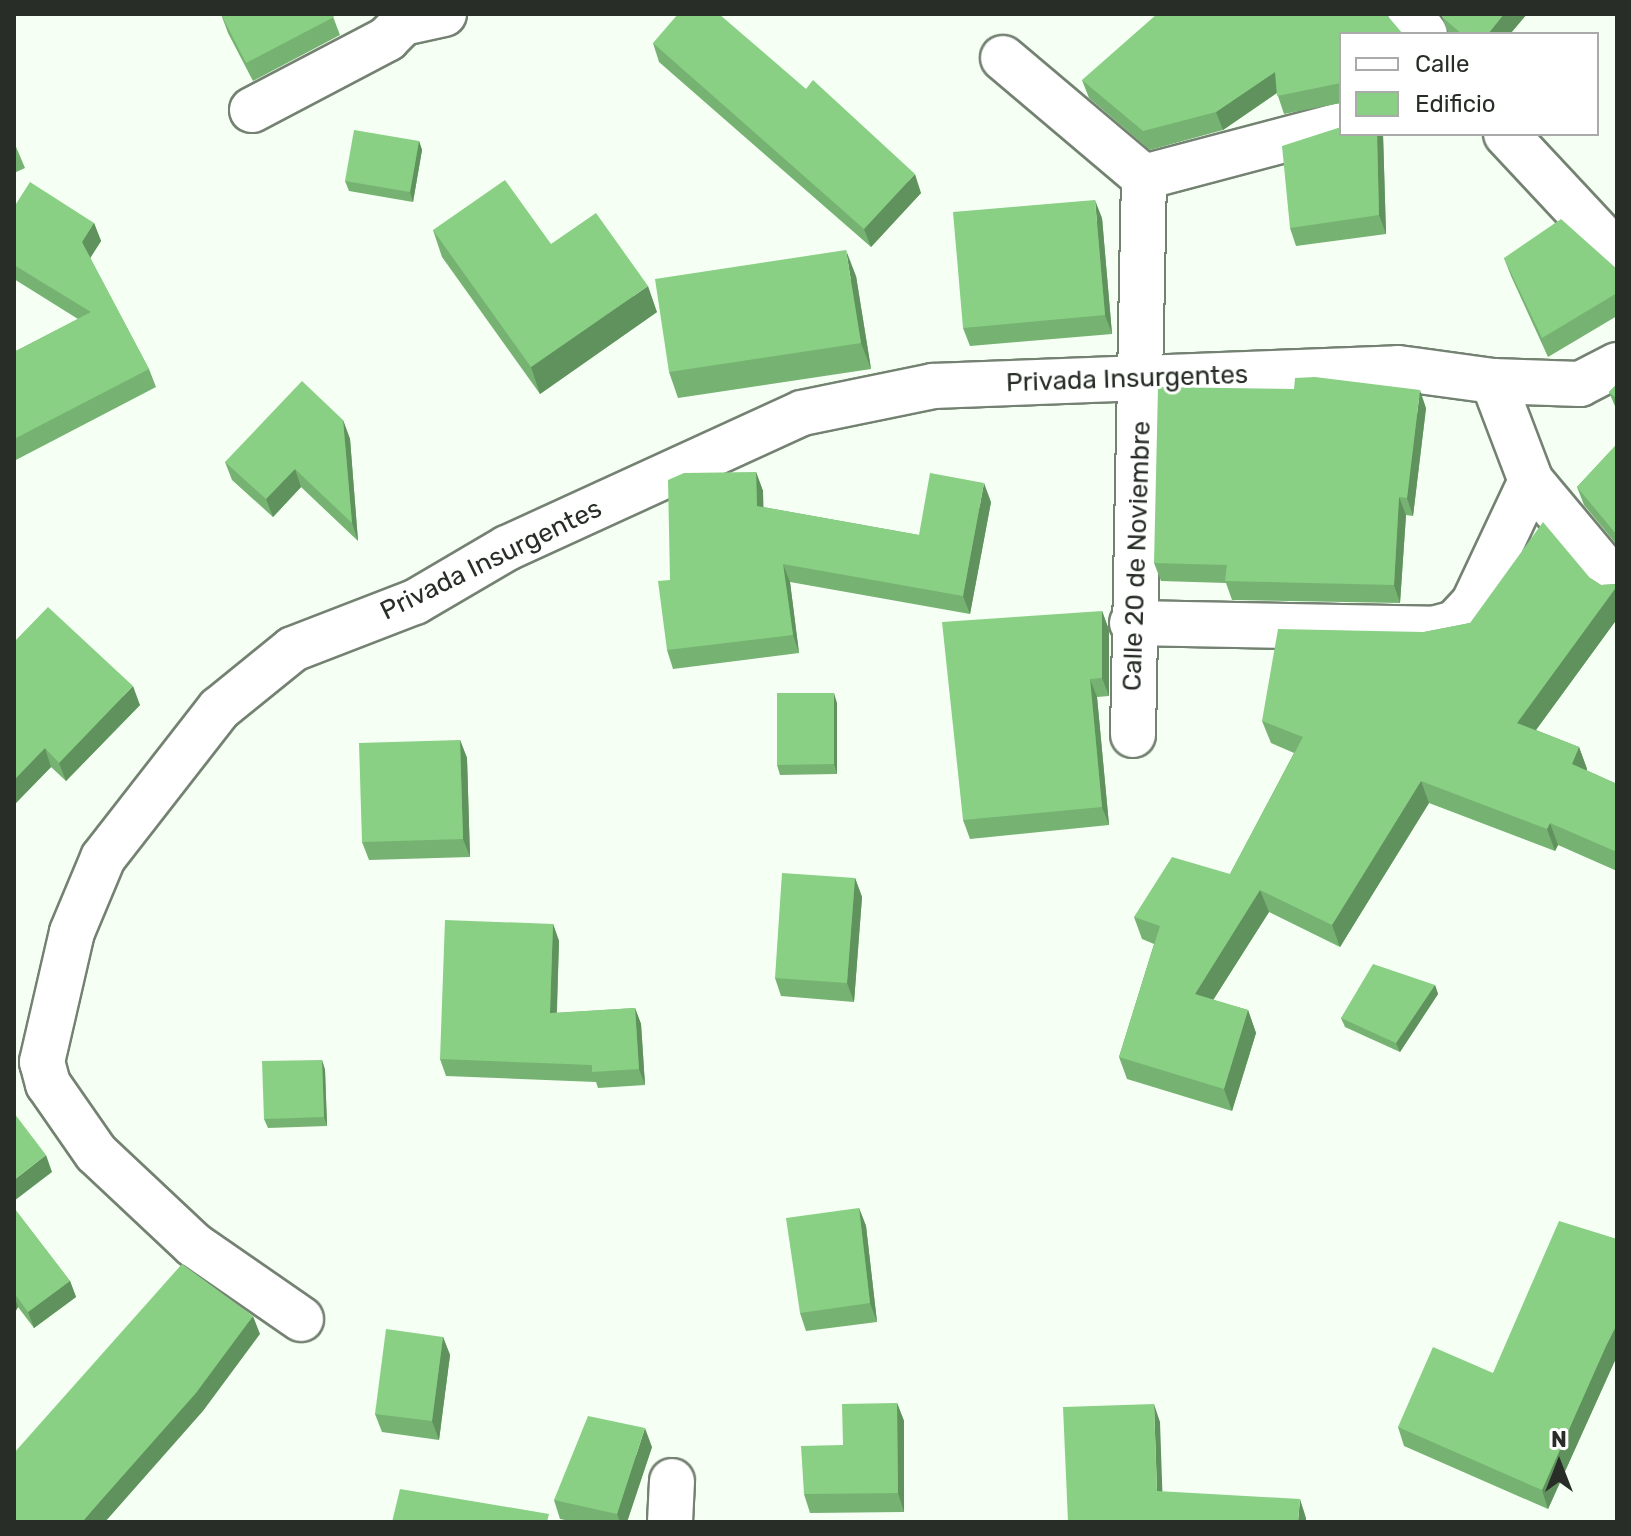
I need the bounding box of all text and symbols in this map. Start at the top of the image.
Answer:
legend [1339,32,1599,136]
text: Calle [1415,50,1469,78]
text: Edificio [1415,90,1496,118]
street label: Privada Insurgentes [1005,359,1249,399]
street label: Calle 20 de Noviembre [1117,420,1157,692]
street label: Privada Insurgentes [375,493,607,627]
north arrow [1519,1424,1599,1504]
text: N [1551,1426,1567,1453]

